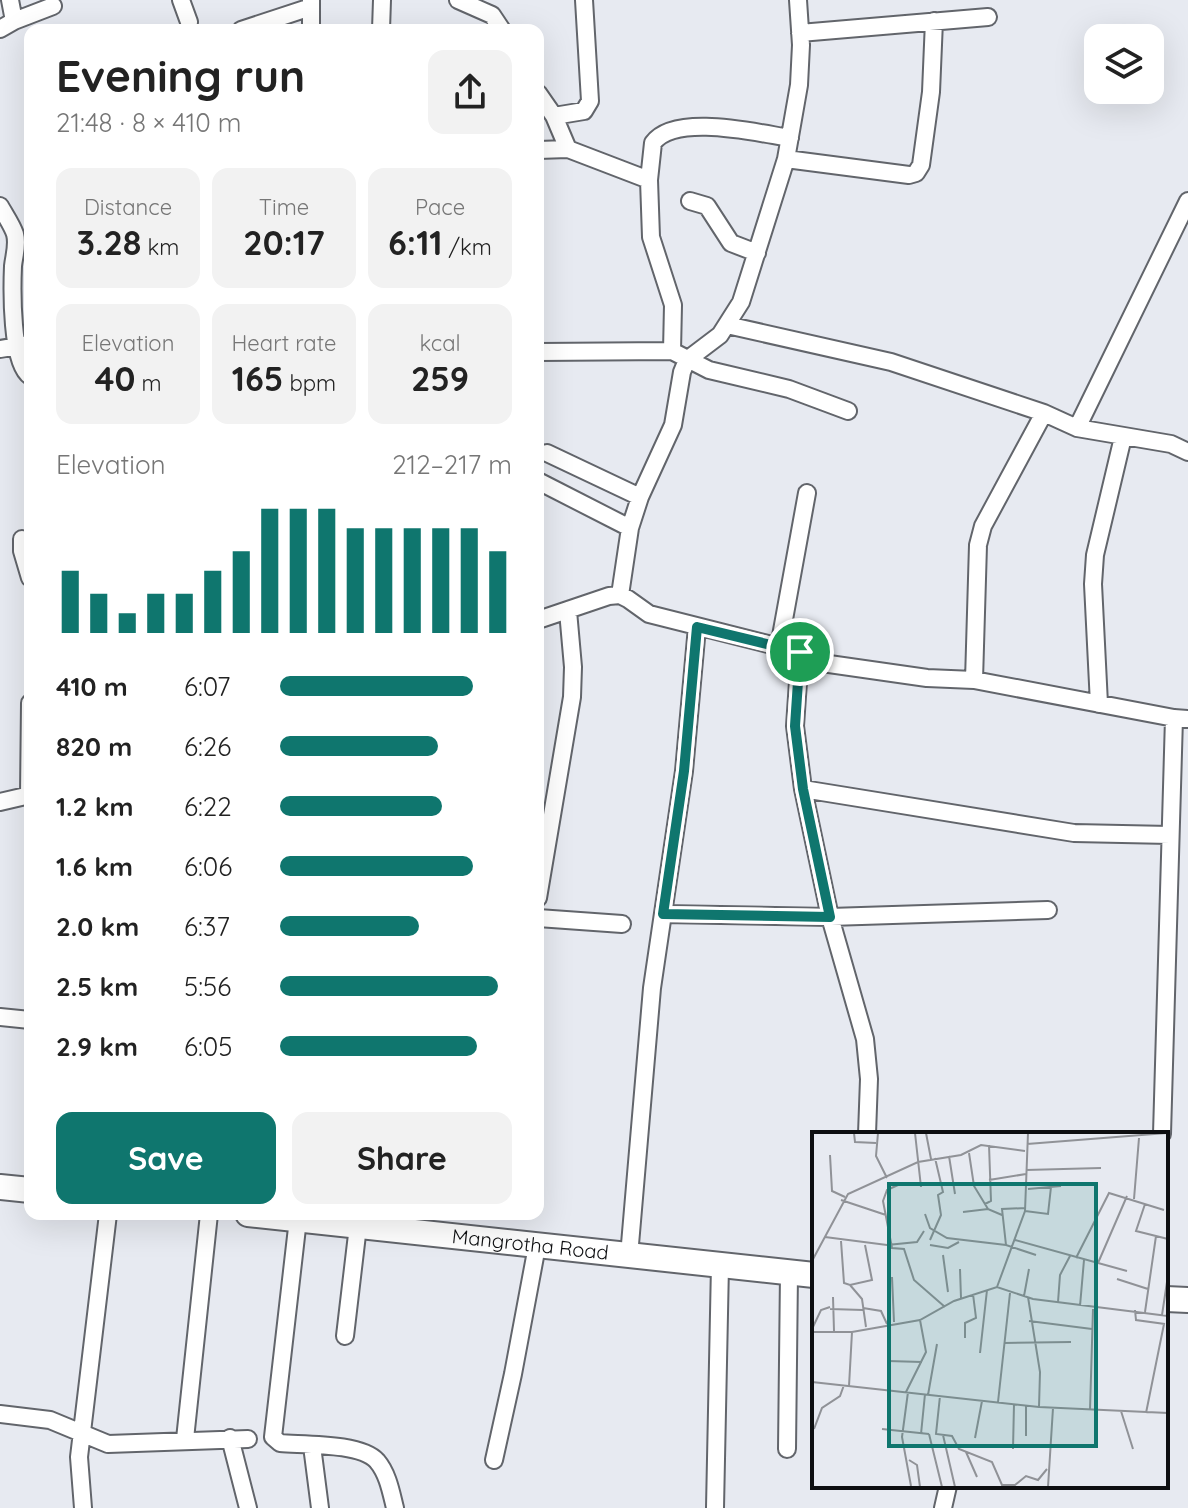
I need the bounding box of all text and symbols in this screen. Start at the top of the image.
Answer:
map controls [1084,24,1164,104]
button: layers [1084,24,1164,104]
text: Evening run [56,48,305,103]
button: share [428,50,512,134]
text: 21:48 · 8 × 410 m [56,106,242,139]
text: Distance [84,193,172,221]
text: Time [259,193,309,221]
text: Pace [415,193,465,221]
text: 3.28 [77,221,141,264]
text: 20:17 [243,221,325,264]
text: 6:11 [388,221,443,264]
text: km [141,233,179,261]
text: /km [443,233,492,261]
text: Elevation [82,329,174,357]
text: Heart rate [232,329,336,357]
text: kcal [419,329,461,357]
text: 40 [95,357,135,400]
text: 165 [232,357,283,400]
text: 259 [411,357,469,400]
text: m [135,369,161,397]
text: bpm [283,369,336,397]
text: Elevation [56,448,166,481]
text: 212–217 m [392,448,512,481]
pin [766,618,834,686]
icon: arrive [778,630,822,674]
text: 410 m [56,670,128,703]
text: 6:07 [184,670,230,703]
text: 820 m [56,730,132,763]
text: 6:26 [184,730,231,763]
text: 1.2 km [56,790,133,823]
text: 6:22 [184,790,232,823]
text: 1.6 km [56,850,133,883]
text: 6:06 [184,850,232,883]
text: 2.0 km [56,910,139,943]
text: 6:37 [184,910,230,943]
text: 2.5 km [56,970,138,1003]
text: 5:56 [184,970,231,1003]
text: 2.9 km [56,1030,138,1063]
text: 6:05 [184,1030,233,1063]
button: Save [56,1112,276,1204]
button: Share [292,1112,512,1204]
inset map [812,1132,1168,1488]
street label: Mangrotha Road [451,1223,610,1265]

